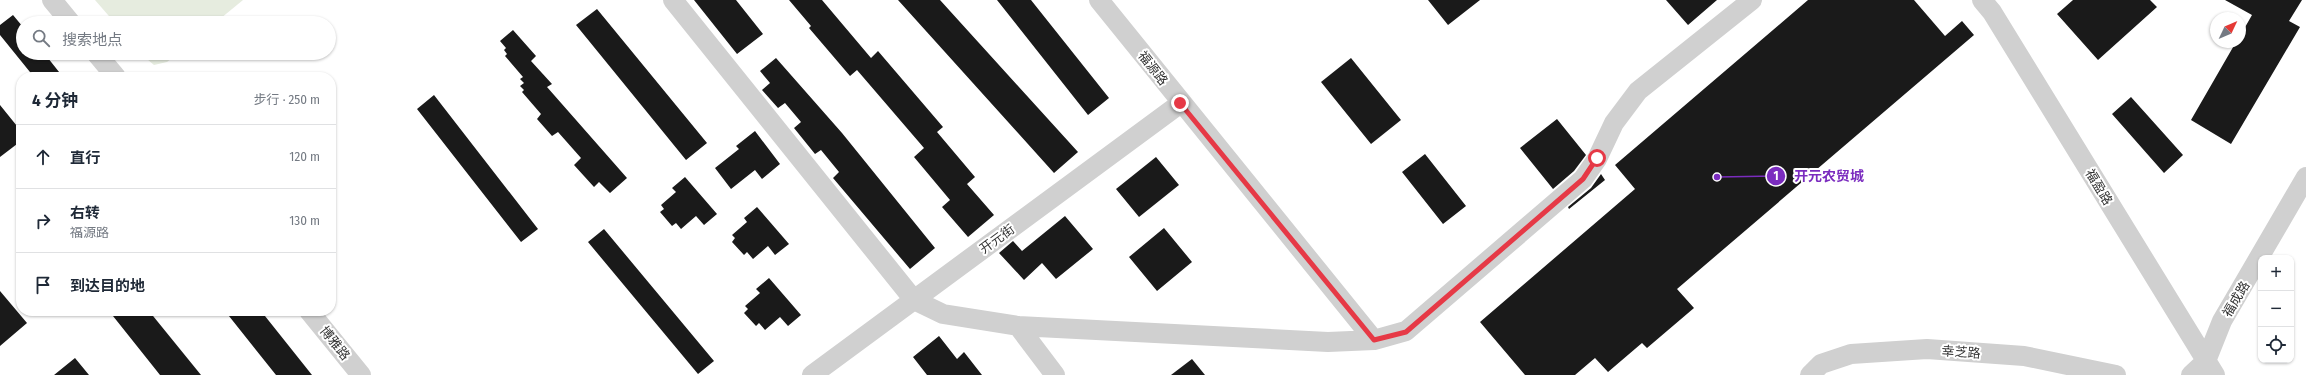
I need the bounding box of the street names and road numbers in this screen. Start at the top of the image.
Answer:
street label: 福源路 [1135,48,1171,88]
street label: 福盈路 [2083,166,2115,208]
street label: 开元街 [977,221,1017,257]
street label: 福成路 [2220,278,2252,320]
street label: 博雅路 [317,323,353,363]
street label: 幸芝路 [1941,343,1981,361]

